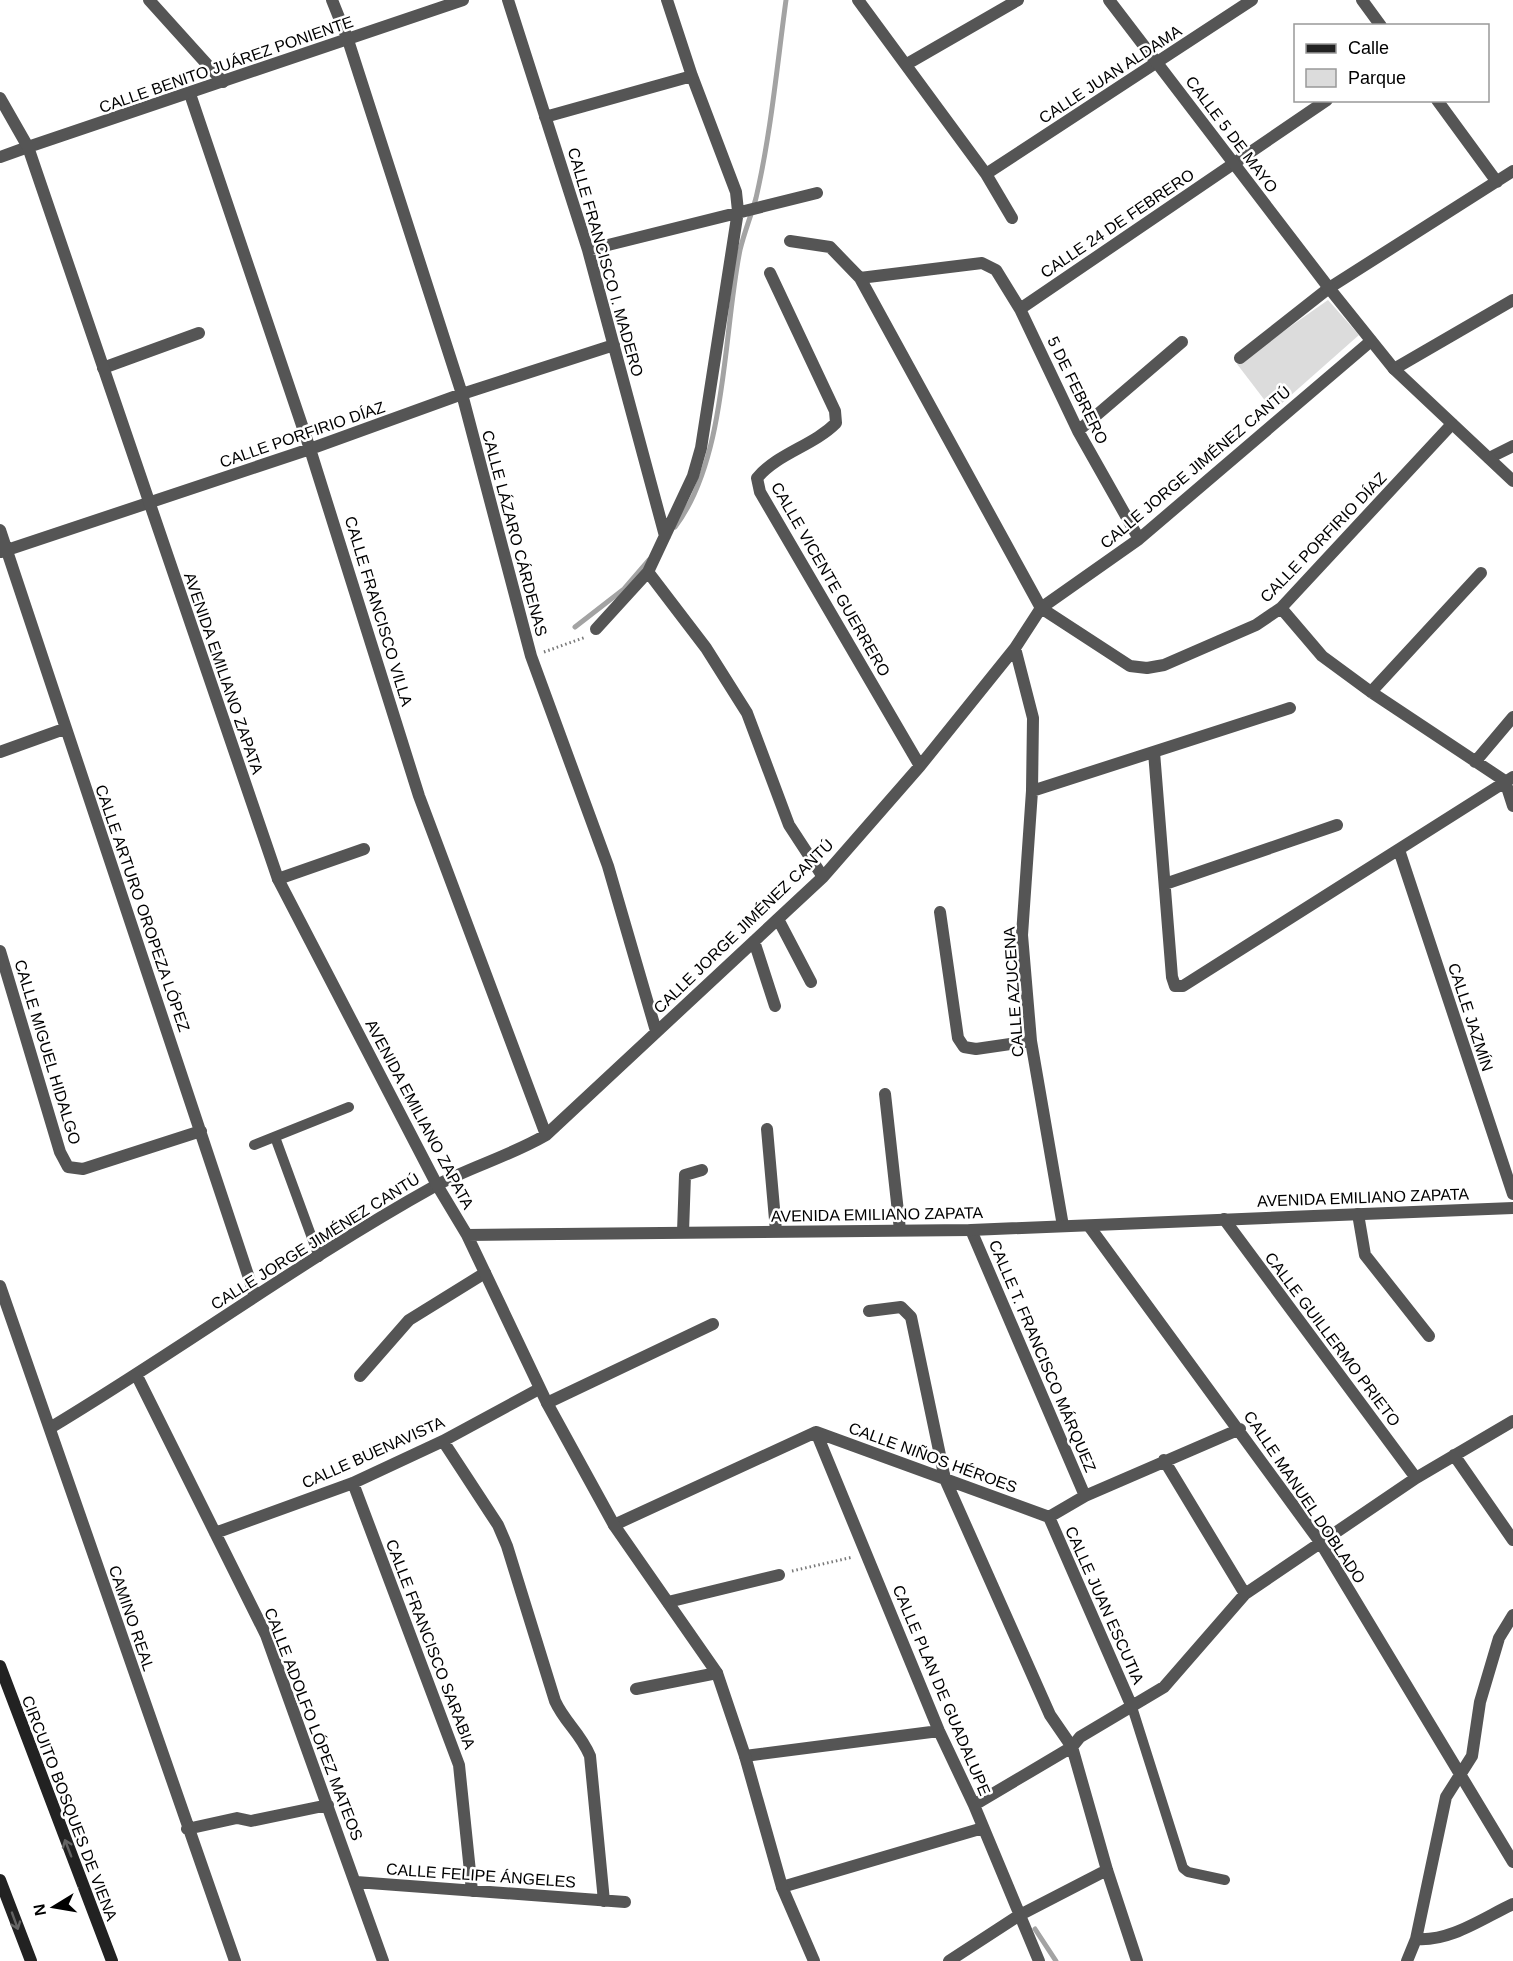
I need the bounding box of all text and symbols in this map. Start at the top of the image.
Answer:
street label: CALLE BENITO JUÁREZ PONIENTE [97,12,355,116]
street label: CALLE JUAN ALDAMA [1036,22,1185,127]
legend [1294,24,1489,102]
text: Calle [1348,38,1389,58]
text: Parque [1348,68,1406,88]
street label: CALLE 5 DE MAYO [1182,73,1281,196]
street label: CALLE FRANCISCO I. MADERO [565,146,646,379]
street label: CALLE 24 DE FEBRERO [1037,166,1197,281]
street label: 5 DE FEBRERO [1044,334,1111,447]
street label: CALLE JORGE JIMÉNEZ CANTÚ [1096,382,1294,552]
street label: CALLE PORFIRIO DÍAZ [217,397,387,471]
street label: CALLE LÁZARO CÁRDENAS [479,428,551,638]
street label: CALLE PORFIRIO DÍAZ [1256,468,1390,606]
street label: CALLE VICENTE GUERRERO [768,479,893,679]
street label: CALLE FRANCISCO VILLA [342,514,416,708]
street label: AVENIDA EMILIANO ZAPATA [181,570,266,777]
street label: CALLE ARTURO OROPEZA LÓPEZ [92,782,194,1034]
street label: CALLE JORGE JIMÉNEZ CANTÚ [649,835,837,1017]
street label: CALLE AZUCENA [1000,926,1027,1058]
street label: CALLE MIGUEL HIDALGO [11,958,84,1147]
street label: CALLE JAZMÍN [1445,961,1497,1073]
street label: AVENIDA EMILIANO ZAPATA [362,1017,477,1212]
street label: CALLE JORGE JIMÉNEZ CANTÚ [207,1169,423,1313]
street label: AVENIDA EMILIANO ZAPATA [1257,1185,1470,1210]
street label: AVENIDA EMILIANO ZAPATA [771,1204,984,1225]
street label: CALLE T. FRANCISCO MÁRQUEZ [986,1237,1100,1475]
street label: CALLE GUILLERMO PRIETO [1262,1249,1404,1430]
street label: CALLE MANUEL DOBLADO [1241,1408,1369,1587]
street label: CALLE BUENAVISTA [299,1413,447,1492]
street label: CALLE NIÑOS HÉROES [846,1417,1020,1496]
street label: CALLE JUAN ESCUTIA [1062,1524,1147,1687]
street label: CALLE FRANCISCO SARABIA [383,1537,479,1752]
street label: CAMINO REAL [106,1563,158,1673]
street label: CALLE PLAN DE GUADALUPE [889,1583,994,1798]
street label: CALLE ADOLFO LÓPEZ MATEOS [261,1605,367,1843]
street label: CIRCUITO BOSQUES DE VIENA [18,1693,122,1923]
one-way arrow [62,1839,73,1857]
street label: CALLE FELIPE ÁNGELES [385,1859,577,1891]
north arrow [24,1877,84,1937]
one-way arrow [10,1911,21,1930]

